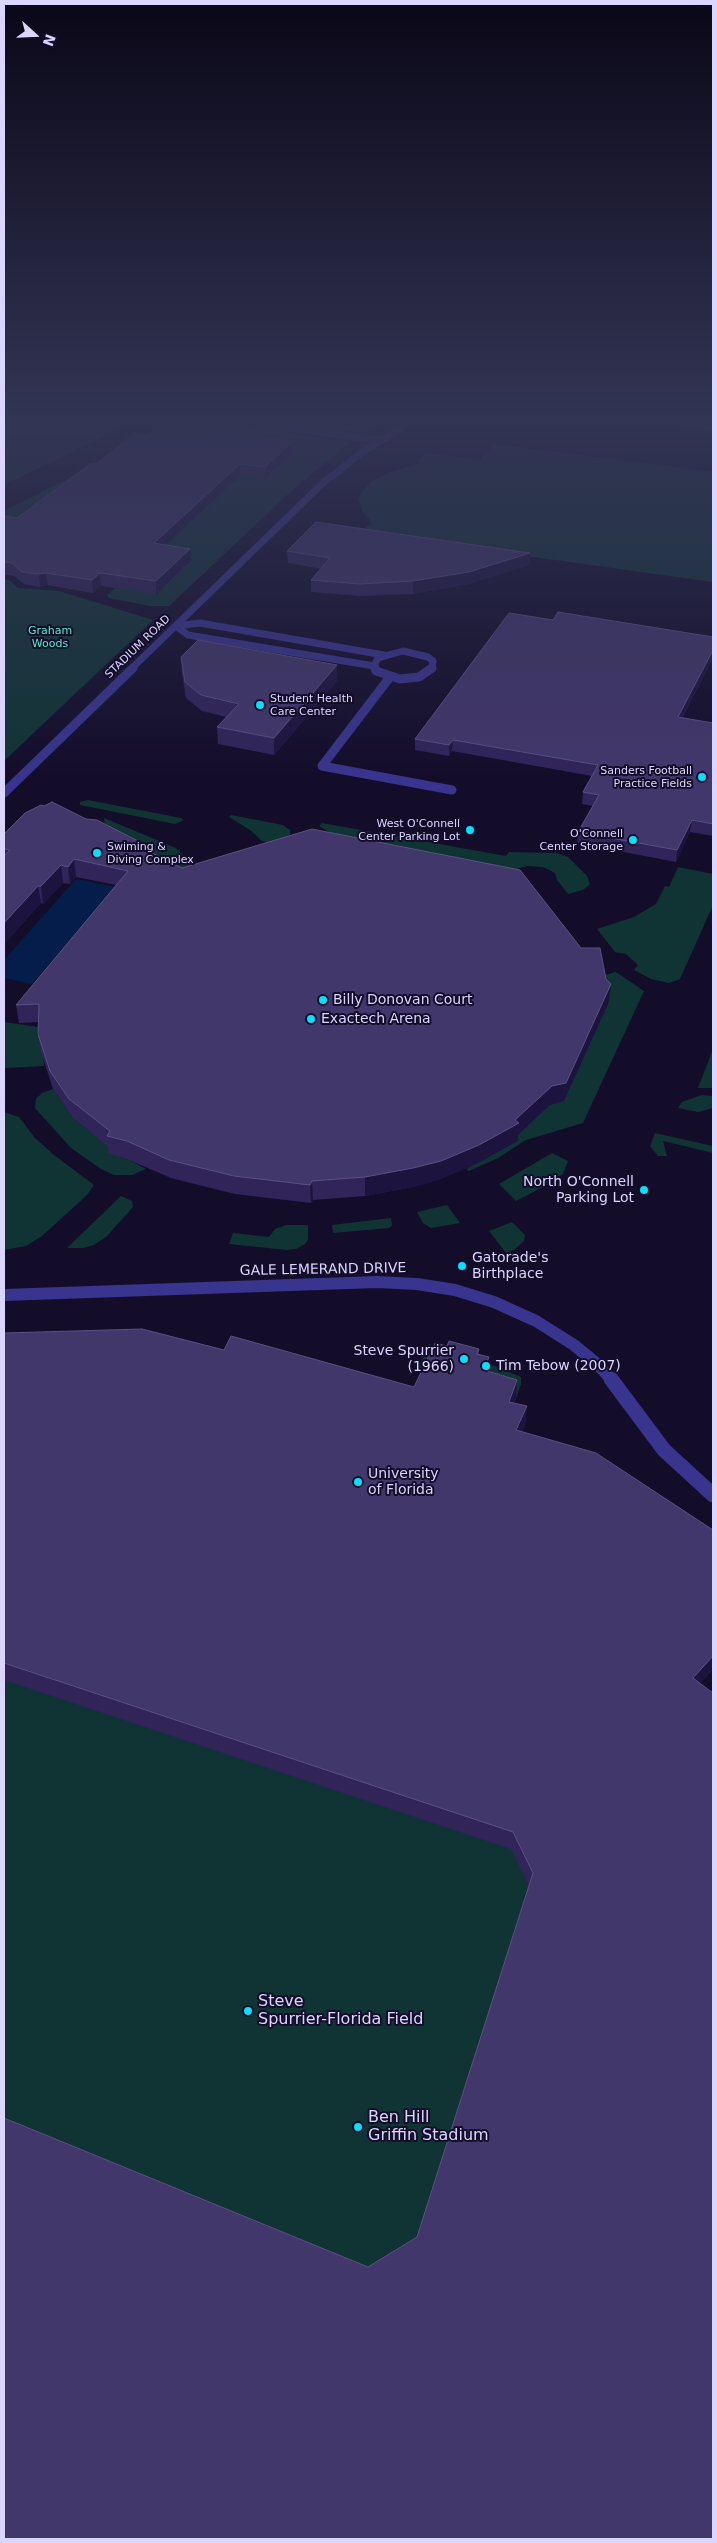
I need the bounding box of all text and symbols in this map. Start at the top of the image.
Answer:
north arrow [10,10,60,60]
text: N [40,32,59,48]
street label: STADIUM ROAD [103,613,173,681]
park label: Graham Woods [28,624,72,650]
place label: Student Health Care Center [270,692,353,718]
marker: Student Health Care Center [254,699,266,711]
place label: Sanders Football Practice Fields [600,764,692,790]
marker: Sanders Football Practice Fields [696,771,708,783]
place label: West O'Connell Center Parking Lot [358,817,460,843]
marker: West O'Connell Center Parking Lot [464,824,476,836]
place label: O'Connell Center Storage [539,827,623,853]
marker: O'Connell Center Storage [627,834,639,846]
place label: Swiming & Diving Complex [107,840,194,866]
marker: Swiming & Diving Complex [91,847,103,859]
place label: Billy Donovan Court [333,992,472,1008]
marker: Billy Donovan Court [317,994,329,1006]
place label: Exactech Arena [321,1011,431,1027]
marker: Exactech Arena [305,1013,317,1025]
place label: North O'Connell Parking Lot [523,1174,634,1206]
marker: North O'Connell Parking Lot [638,1184,650,1196]
place label: Gatorade's Birthplace [472,1250,548,1282]
street label: GALE LEMERAND DRIVE [240,1260,406,1280]
marker: Gatorade's Birthplace [456,1260,468,1272]
place label: Steve Spurrier (1966) [353,1343,454,1375]
marker: Steve Spurrier (1966) [458,1353,470,1365]
place label: Tim Tebow (2007) [496,1358,621,1374]
marker: Tim Tebow (2007) [480,1360,492,1372]
place label: University of Florida [368,1466,439,1498]
marker: University of Florida [352,1476,364,1488]
place label: Steve Spurrier-Florida Field [258,1992,423,2030]
marker: Steve Spurrier-Florida Field [242,2005,254,2017]
place label: Ben Hill Griffin Stadium [368,2108,489,2146]
marker: Ben Hill Griffin Stadium [352,2121,364,2133]

